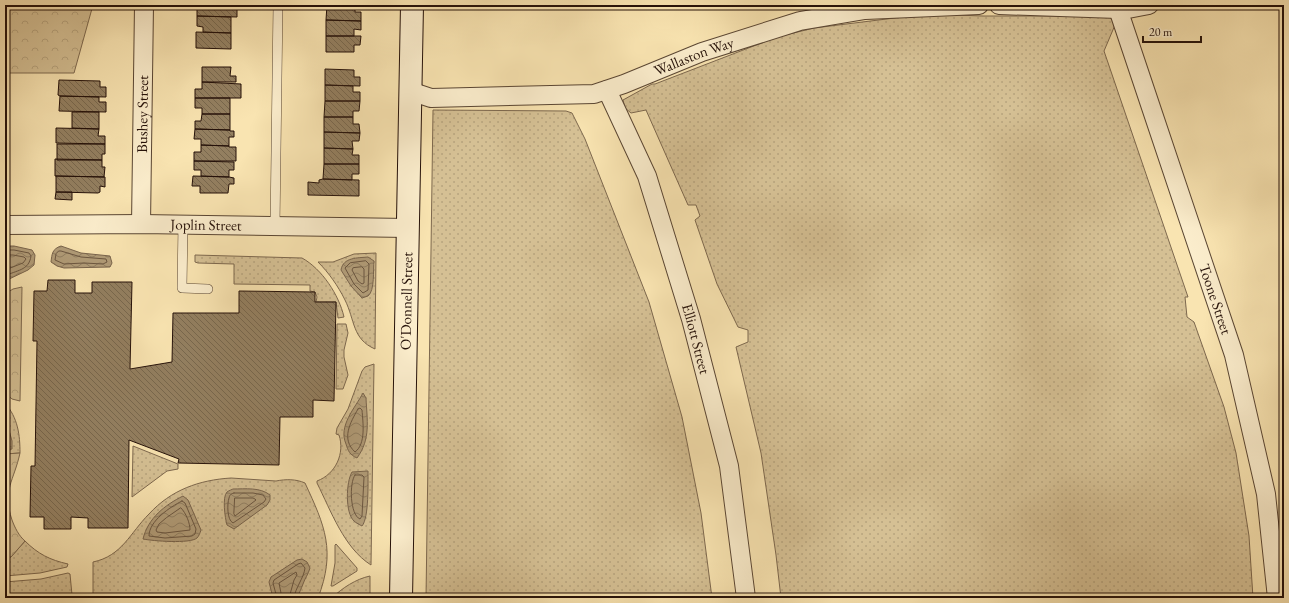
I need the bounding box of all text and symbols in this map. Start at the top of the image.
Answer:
scale bar [1143,18,1201,44]
text: 20 m [1149,24,1173,40]
street label: Wallaston Way [651,32,737,80]
street label: Bushey Street [132,75,152,153]
street label: Joplin Street [168,214,242,235]
street label: O'Donnell Street [396,252,416,350]
street label: Toone Street [1195,261,1236,337]
street label: Elliott Street [678,301,715,376]

